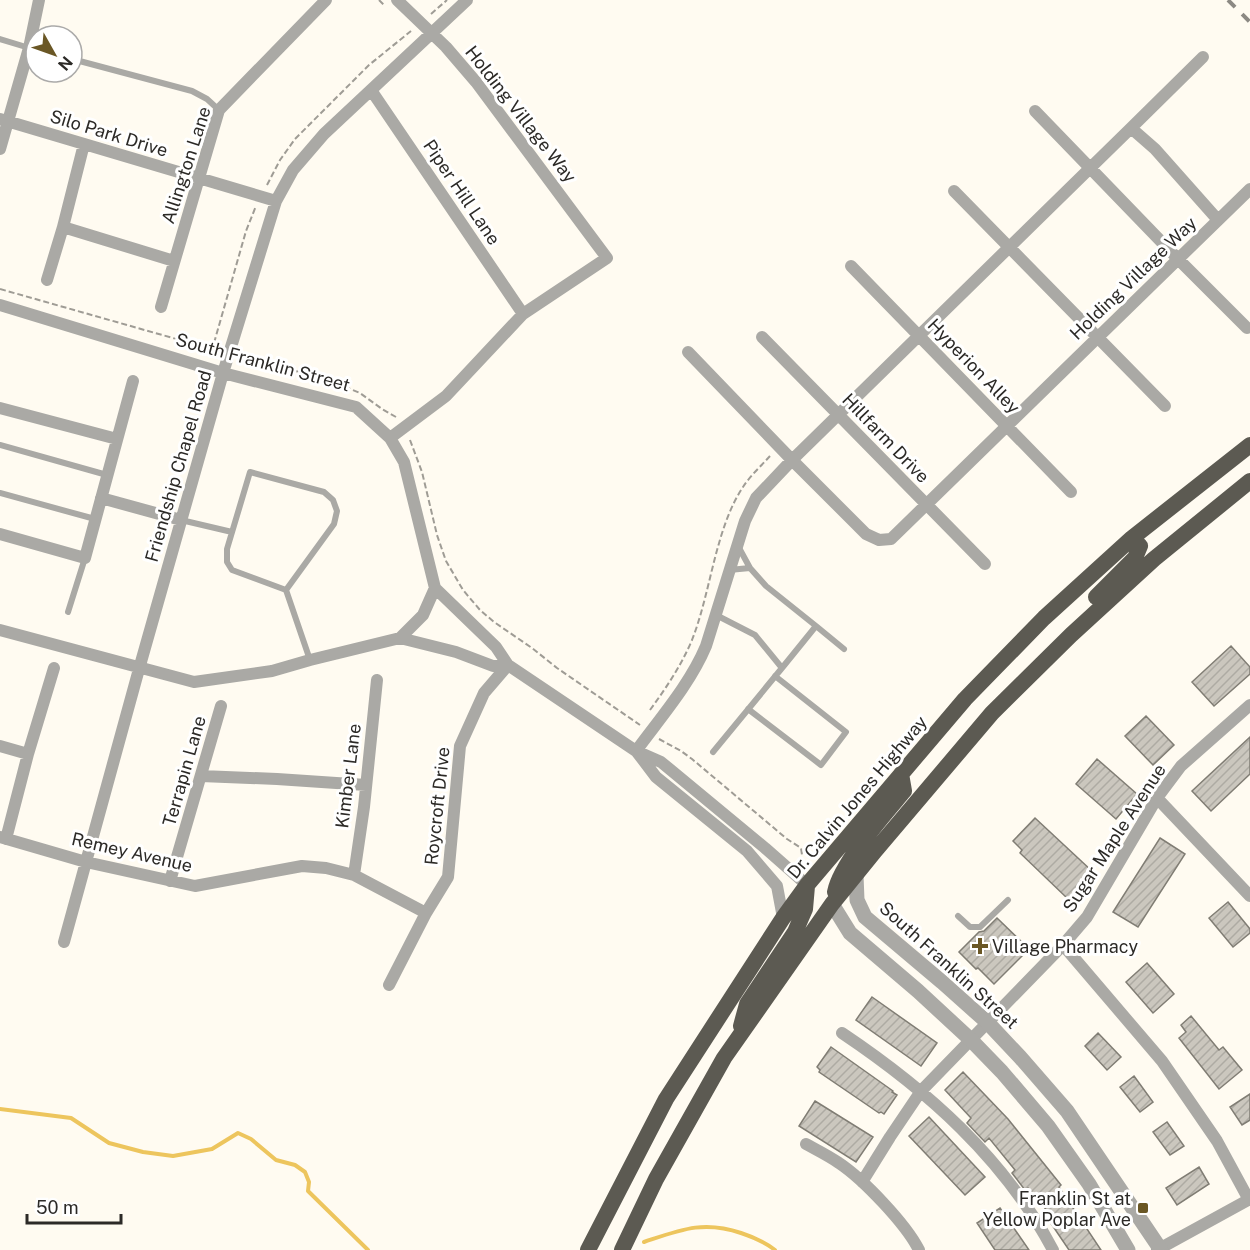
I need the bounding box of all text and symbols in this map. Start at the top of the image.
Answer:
north arrow [24,24,84,84]
street label: Holding Village Way [461,41,581,187]
text: N [54,52,76,74]
street label: Allington Lane [157,104,215,226]
street label: Silo Park Drive [48,105,170,161]
street label: Piper Hill Lane [419,135,505,249]
street label: Holding Village Way [1065,212,1201,344]
street label: Hyperion Alley [924,314,1025,418]
street label: South Franklin Street [174,329,352,395]
street label: Friendship Chapel Road [141,368,215,564]
street label: Hillfarm Drive [838,389,934,487]
street label: Dr. Calvin Jones Highway [783,711,931,883]
street label: Terrapin Lane [158,713,210,829]
street label: Kimber Lane [331,722,365,830]
street label: Roycroft Drive [420,746,454,866]
street label: Sugar Maple Avenue [1058,760,1170,916]
street label: Remey Avenue [69,828,195,876]
street label: South Franklin Street [875,897,1023,1033]
place label: Village Pharmacy [992,936,1138,957]
marker: Village Pharmacy [973,939,987,953]
scale bar [27,1187,122,1225]
place label: Franklin St at Yellow Poplar Ave [983,1188,1131,1230]
text: 50 m [36,1197,79,1218]
marker: Franklin St at Yellow Poplar Ave [1136,1201,1150,1215]

